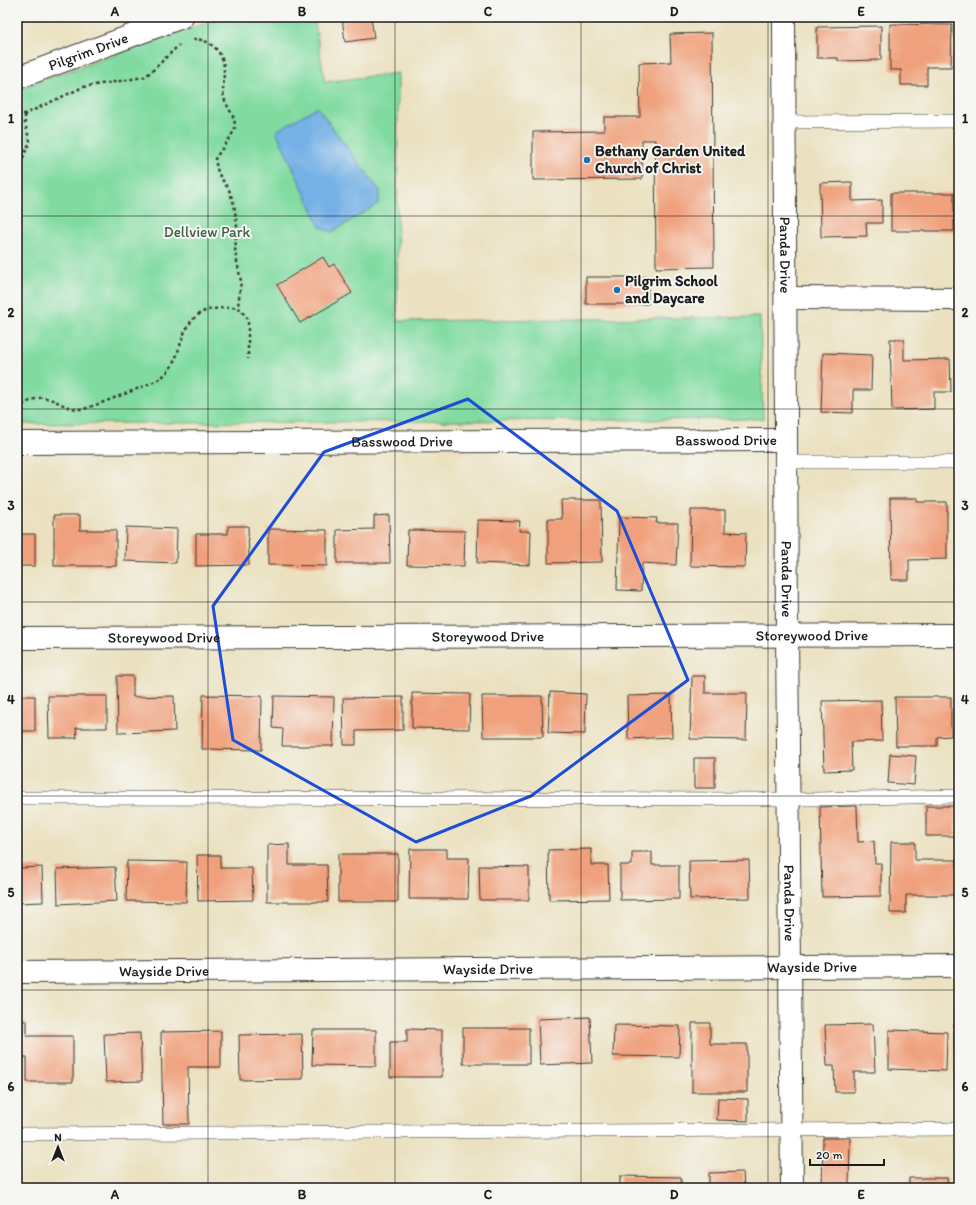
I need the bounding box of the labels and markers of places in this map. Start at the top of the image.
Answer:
place label: Bethany Garden United Church of Christ [595,142,746,177]
marker: Bethany Garden United Church of Christ [582,155,592,165]
place label: Pilgrim School and Daycare [625,272,719,308]
marker: Pilgrim School and Daycare [612,285,622,295]

